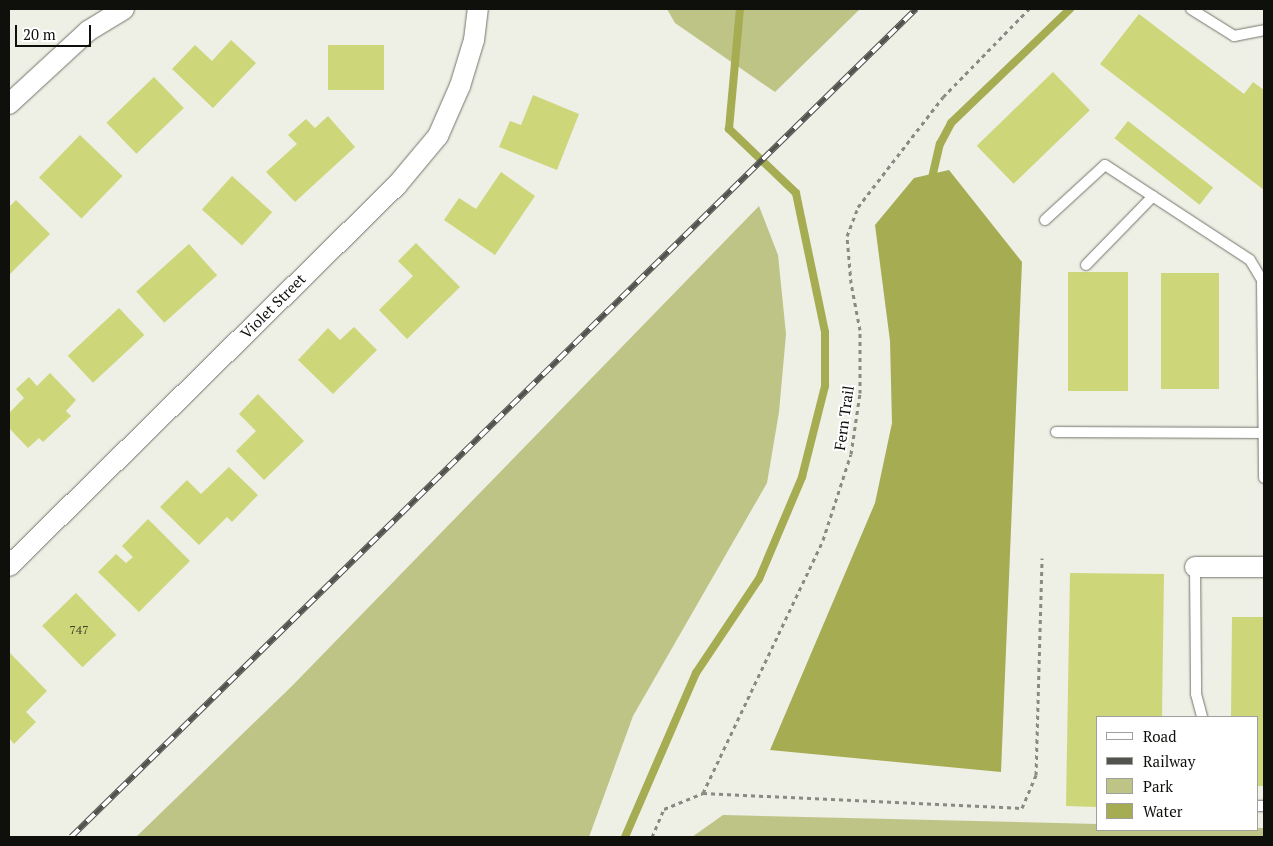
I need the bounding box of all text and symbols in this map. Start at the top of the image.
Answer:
scale bar [18,15,94,47]
text: 20 m [23,24,56,44]
street label: Violet Street [237,270,309,342]
street label: Fern Trail [831,384,857,452]
house number: 747 [69,623,89,637]
legend [1096,716,1258,831]
text: Road [1143,726,1176,746]
text: Railway [1143,751,1195,771]
text: Park [1143,776,1173,796]
text: Water [1143,801,1182,821]

